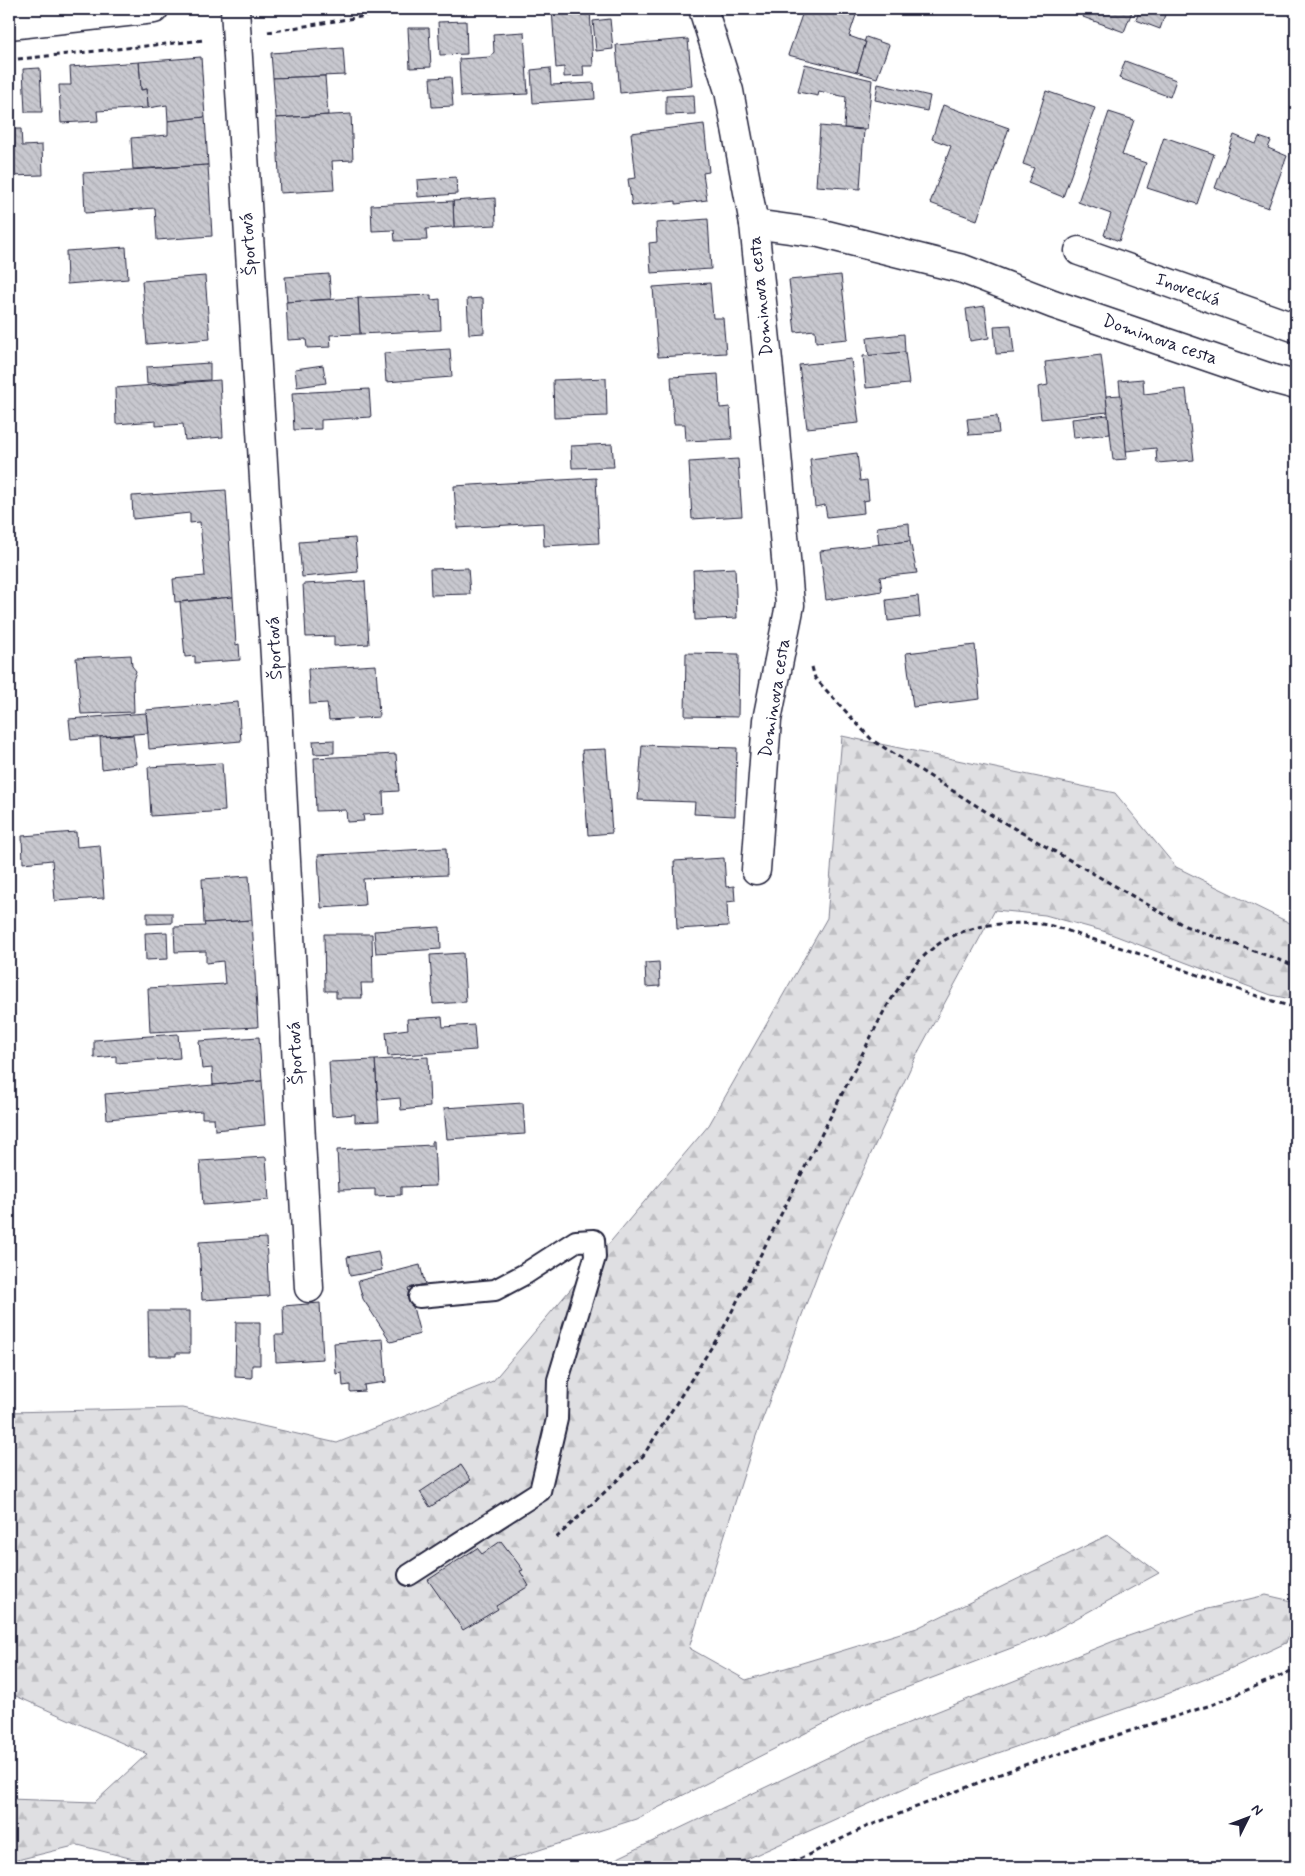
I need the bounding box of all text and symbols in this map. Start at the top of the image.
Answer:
street label: Športová [235,212,263,276]
street label: Dominova cesta [743,235,779,357]
street label: Inovecká [1152,267,1224,313]
street label: Dominova cesta [1099,309,1221,371]
street label: Športová [261,616,289,680]
street label: Dominova cesta [754,637,796,759]
street label: Športová [282,1021,310,1085]
north arrow [1222,1794,1272,1844]
text: N [1247,1800,1267,1819]

